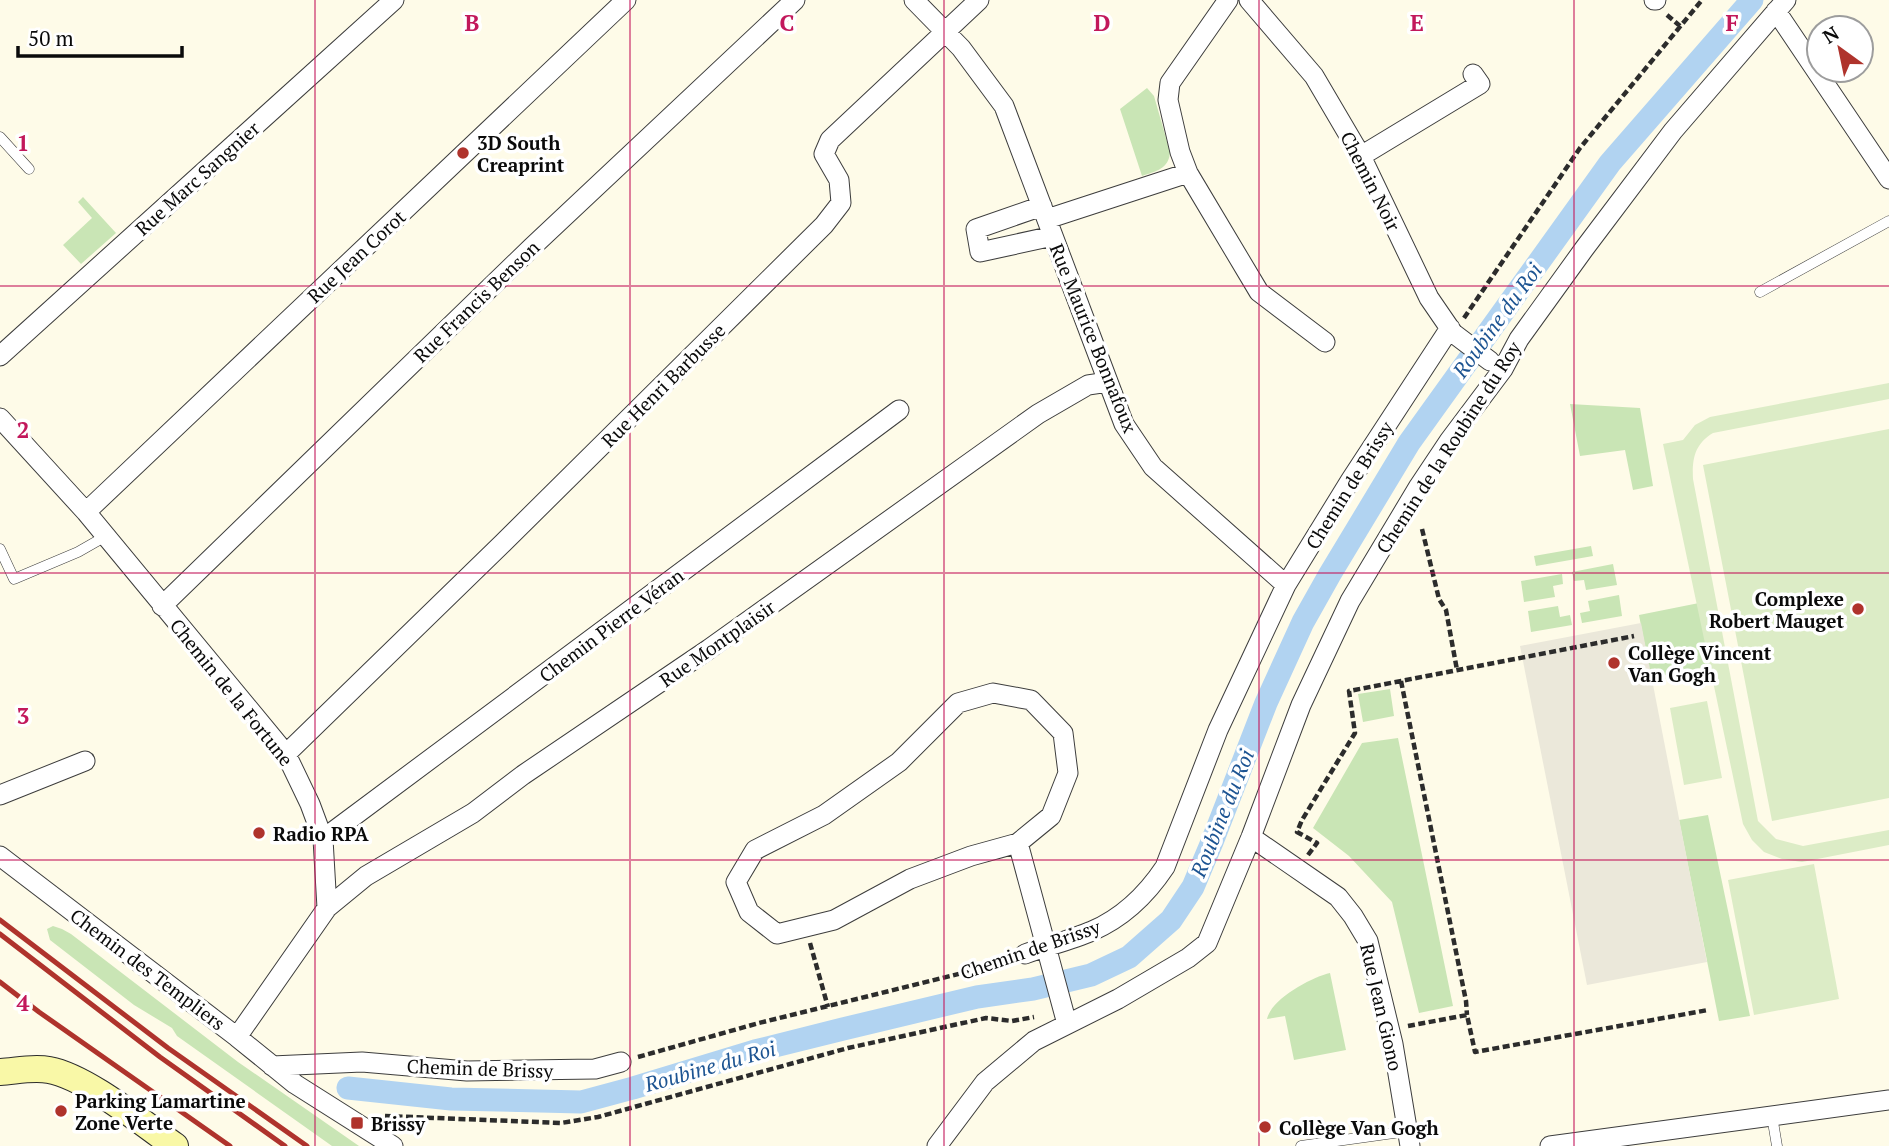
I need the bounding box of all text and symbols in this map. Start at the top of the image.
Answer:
text: B [465,7,480,38]
text: C [780,7,795,38]
text: D [1094,7,1111,38]
text: E [1410,7,1424,38]
text: F [1725,7,1739,38]
scale bar [18,14,182,58]
north arrow [1805,14,1875,84]
text: N [1818,20,1844,49]
text: 50 m [28,24,74,52]
street label: Rue Marc Sangnier [130,115,265,240]
text: 1 [17,127,30,158]
street label: Chemin Noir [1335,127,1407,236]
place label: 3D South Creaprint [477,130,565,177]
marker: 3D South Creaprint [455,145,471,161]
street label: Rue Jean Corot [302,204,410,308]
street label: Rue Francis Benson [408,234,544,368]
street label: Rue Maurice Bonnafoux [1045,240,1143,436]
water label: Roubine du Roi [1445,257,1548,384]
street label: Rue Henri Barbusse [596,318,730,452]
street label: Chemin de la Roubine du Roy [1370,336,1526,558]
text: 2 [17,414,30,445]
street label: Chemin de Brissy [1300,416,1399,554]
street label: Chemin Pierre Véran [534,562,688,688]
place label: Complexe Robert Mauget [1709,586,1844,633]
street label: Rue Montplaisir [654,593,780,692]
marker: Complexe Robert Mauget [1850,601,1866,617]
street label: Chemin de la Fortune [165,613,299,771]
place label: Collège Vincent Van Gogh [1628,640,1772,687]
marker: Collège Vincent Van Gogh [1606,655,1622,671]
text: 3 [17,700,30,731]
water label: Roubine du Roi [1183,745,1260,882]
place label: Radio RPA [273,821,369,846]
marker: Radio RPA [251,825,267,841]
street label: Chemin des Templiers [66,903,230,1035]
street label: Chemin de Brissy [957,913,1104,985]
street label: Rue Jean Giono [1355,941,1409,1073]
text: 4 [17,987,30,1018]
water label: Roubine du Roi [640,1034,779,1098]
street label: Chemin de Brissy [406,1053,554,1083]
place label: Parking Lamartine Zone Verte [75,1088,246,1135]
marker: Parking Lamartine Zone Verte [53,1103,69,1119]
place label: Brissy [371,1111,426,1136]
marker: Brissy [349,1115,365,1131]
place label: Collège Van Gogh [1279,1115,1439,1140]
marker: Collège Van Gogh [1257,1119,1273,1135]

